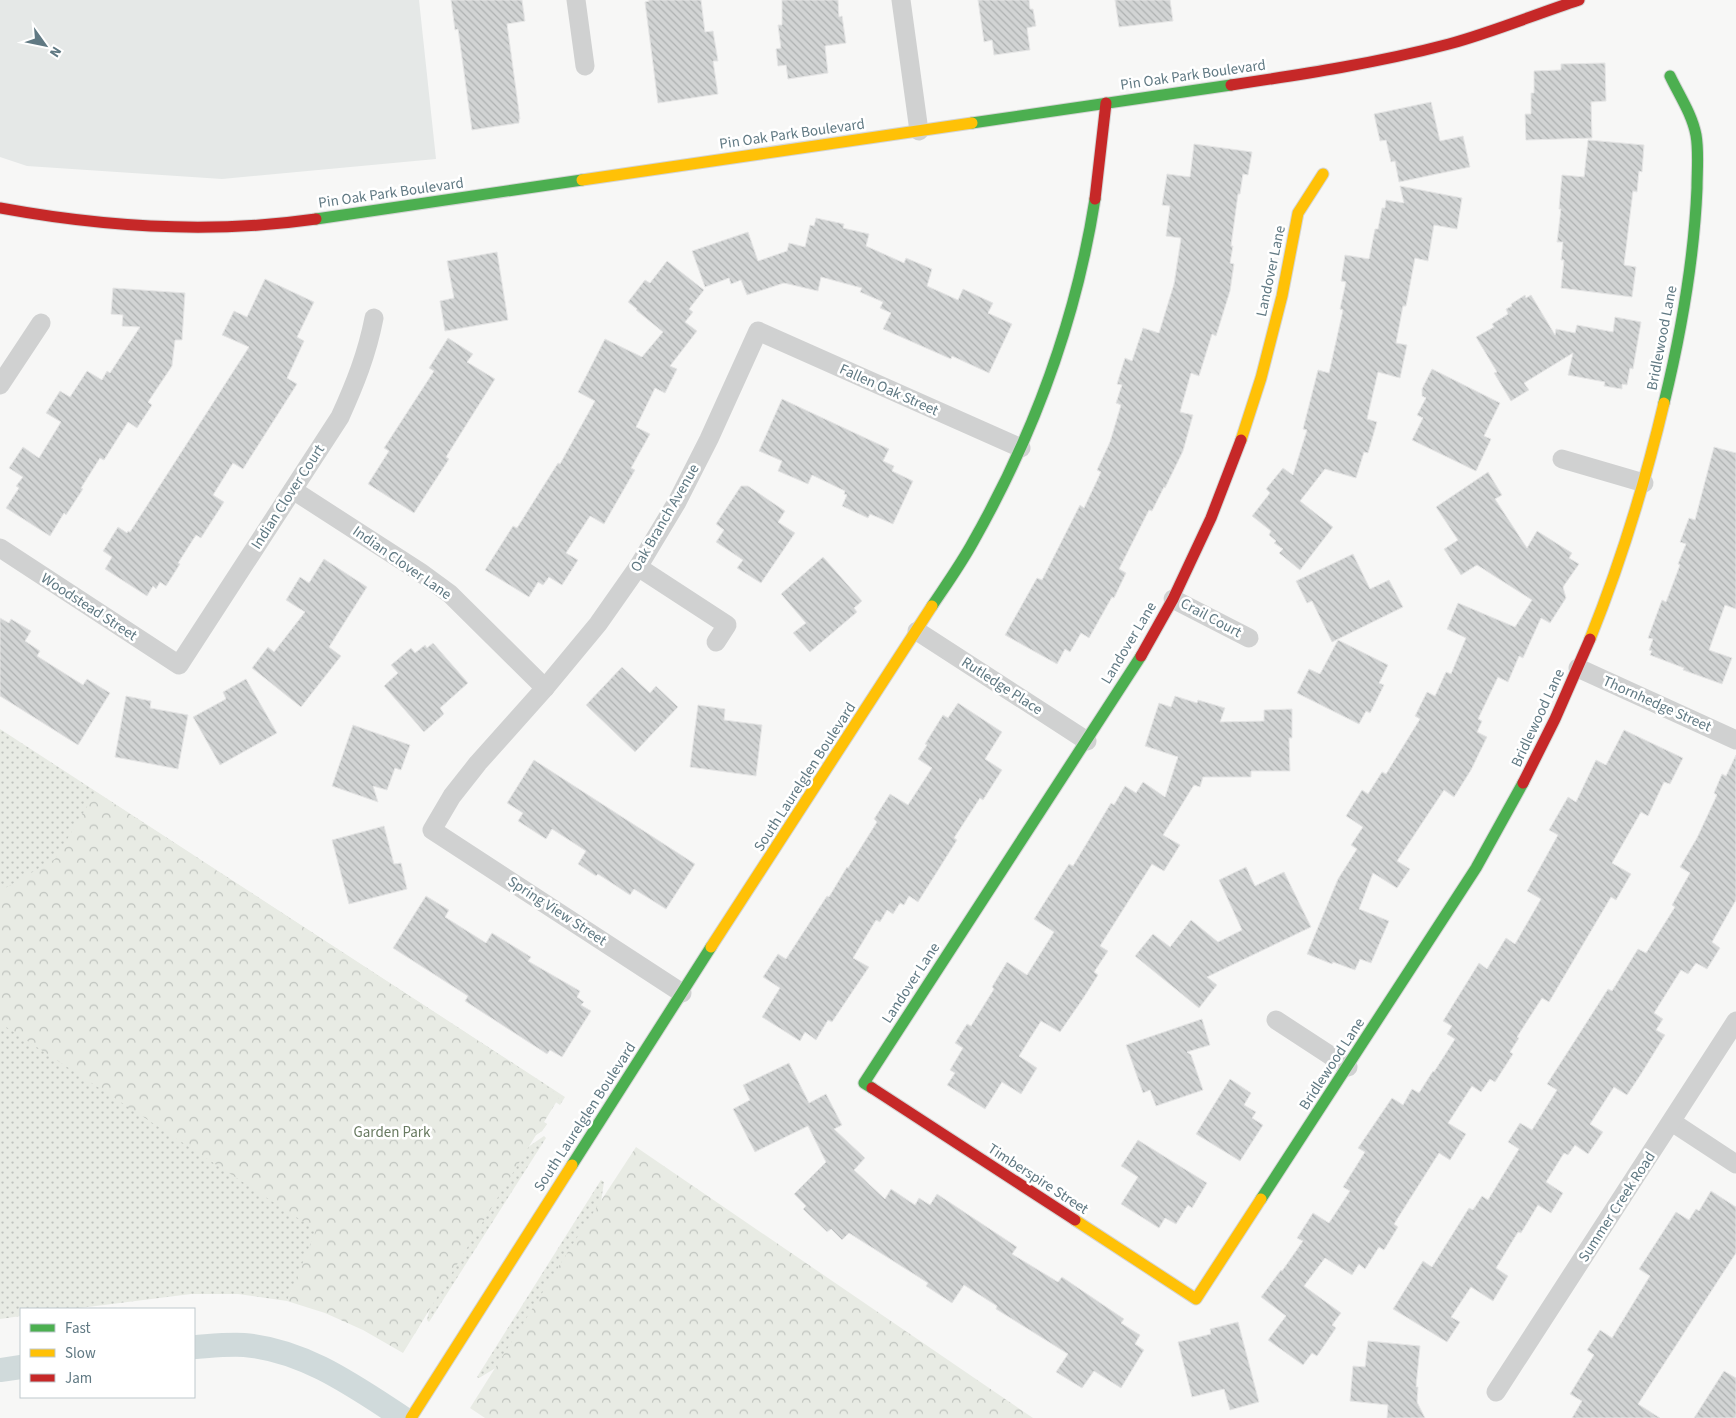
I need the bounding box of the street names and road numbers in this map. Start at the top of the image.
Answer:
street label: Pin Oak Park Boulevard [1119,54,1267,96]
street label: Pin Oak Park Boulevard [718,113,866,155]
street label: Pin Oak Park Boulevard [317,172,465,214]
street label: Landover Lane [1251,224,1291,318]
street label: Bridlewood Lane [1642,284,1682,392]
street label: Fallen Oak Street [836,359,942,421]
street label: Indian Clover Court [246,440,330,554]
street label: Oak Branch Avenue [626,460,704,576]
street label: Indian Clover Lane [348,521,456,605]
street label: Woodstead Street [37,568,141,646]
street label: Crail Court [1177,593,1245,643]
street label: Landover Lane [1096,598,1162,688]
street label: Rutledge Place [957,652,1047,720]
street label: Bridlewood Lane [1506,665,1570,771]
street label: Thornhedge Street [1599,671,1715,737]
street label: South Laurelglen Boulevard [749,698,861,856]
street label: Spring View Street [503,871,611,951]
street label: Landover Lane [877,938,945,1028]
street label: Bridlewood Lane [1294,1014,1370,1114]
street label: South Laurelglen Boulevard [529,1038,641,1196]
street label: Timberspire Street [983,1138,1093,1220]
street label: Summer Creek Road [1573,1148,1661,1266]

